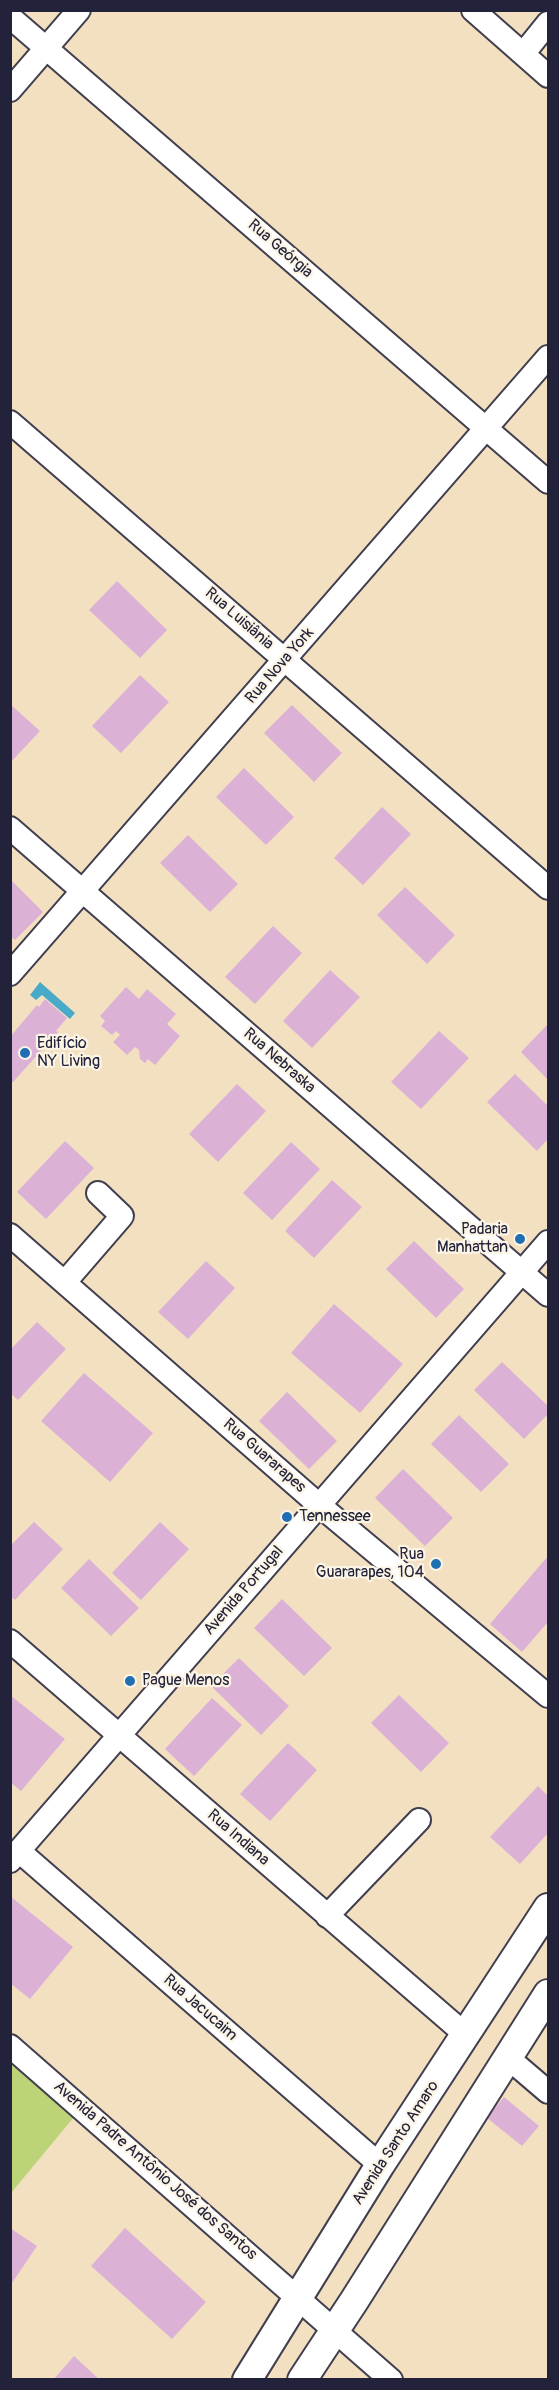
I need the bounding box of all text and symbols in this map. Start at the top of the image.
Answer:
street label: Rua Geórgia [244,216,316,282]
street label: Rua Luisiânia [201,584,277,654]
street label: Rua Nova York [242,624,318,708]
street label: Rua Nebraska [239,1024,319,1098]
place label: Edifício NY Living [37,1034,100,1072]
marker: Edifício NY Living [18,1046,32,1060]
place label: Padaria Manhattan [437,1220,508,1258]
marker: Padaria Manhattan [513,1232,527,1246]
street label: Rua Guararapes [219,1415,309,1497]
place label: Tennessee [299,1507,371,1527]
marker: Tennessee [280,1510,294,1524]
street label: Avenida Portugal [200,1543,288,1639]
place label: Rua Guararapes, 104 [316,1545,424,1583]
marker: Rua Guararapes, 104 [429,1557,443,1571]
place label: Pague Menos [142,1671,229,1691]
marker: Pague Menos [123,1674,137,1688]
street label: Rua Indiana [203,1806,273,1870]
street label: Rua Jacucaim [159,1971,241,2045]
street label: Avenida Padre Antônio José dos Santos [49,2077,261,2265]
street label: Avenida Santo Amaro [349,2077,443,2209]

